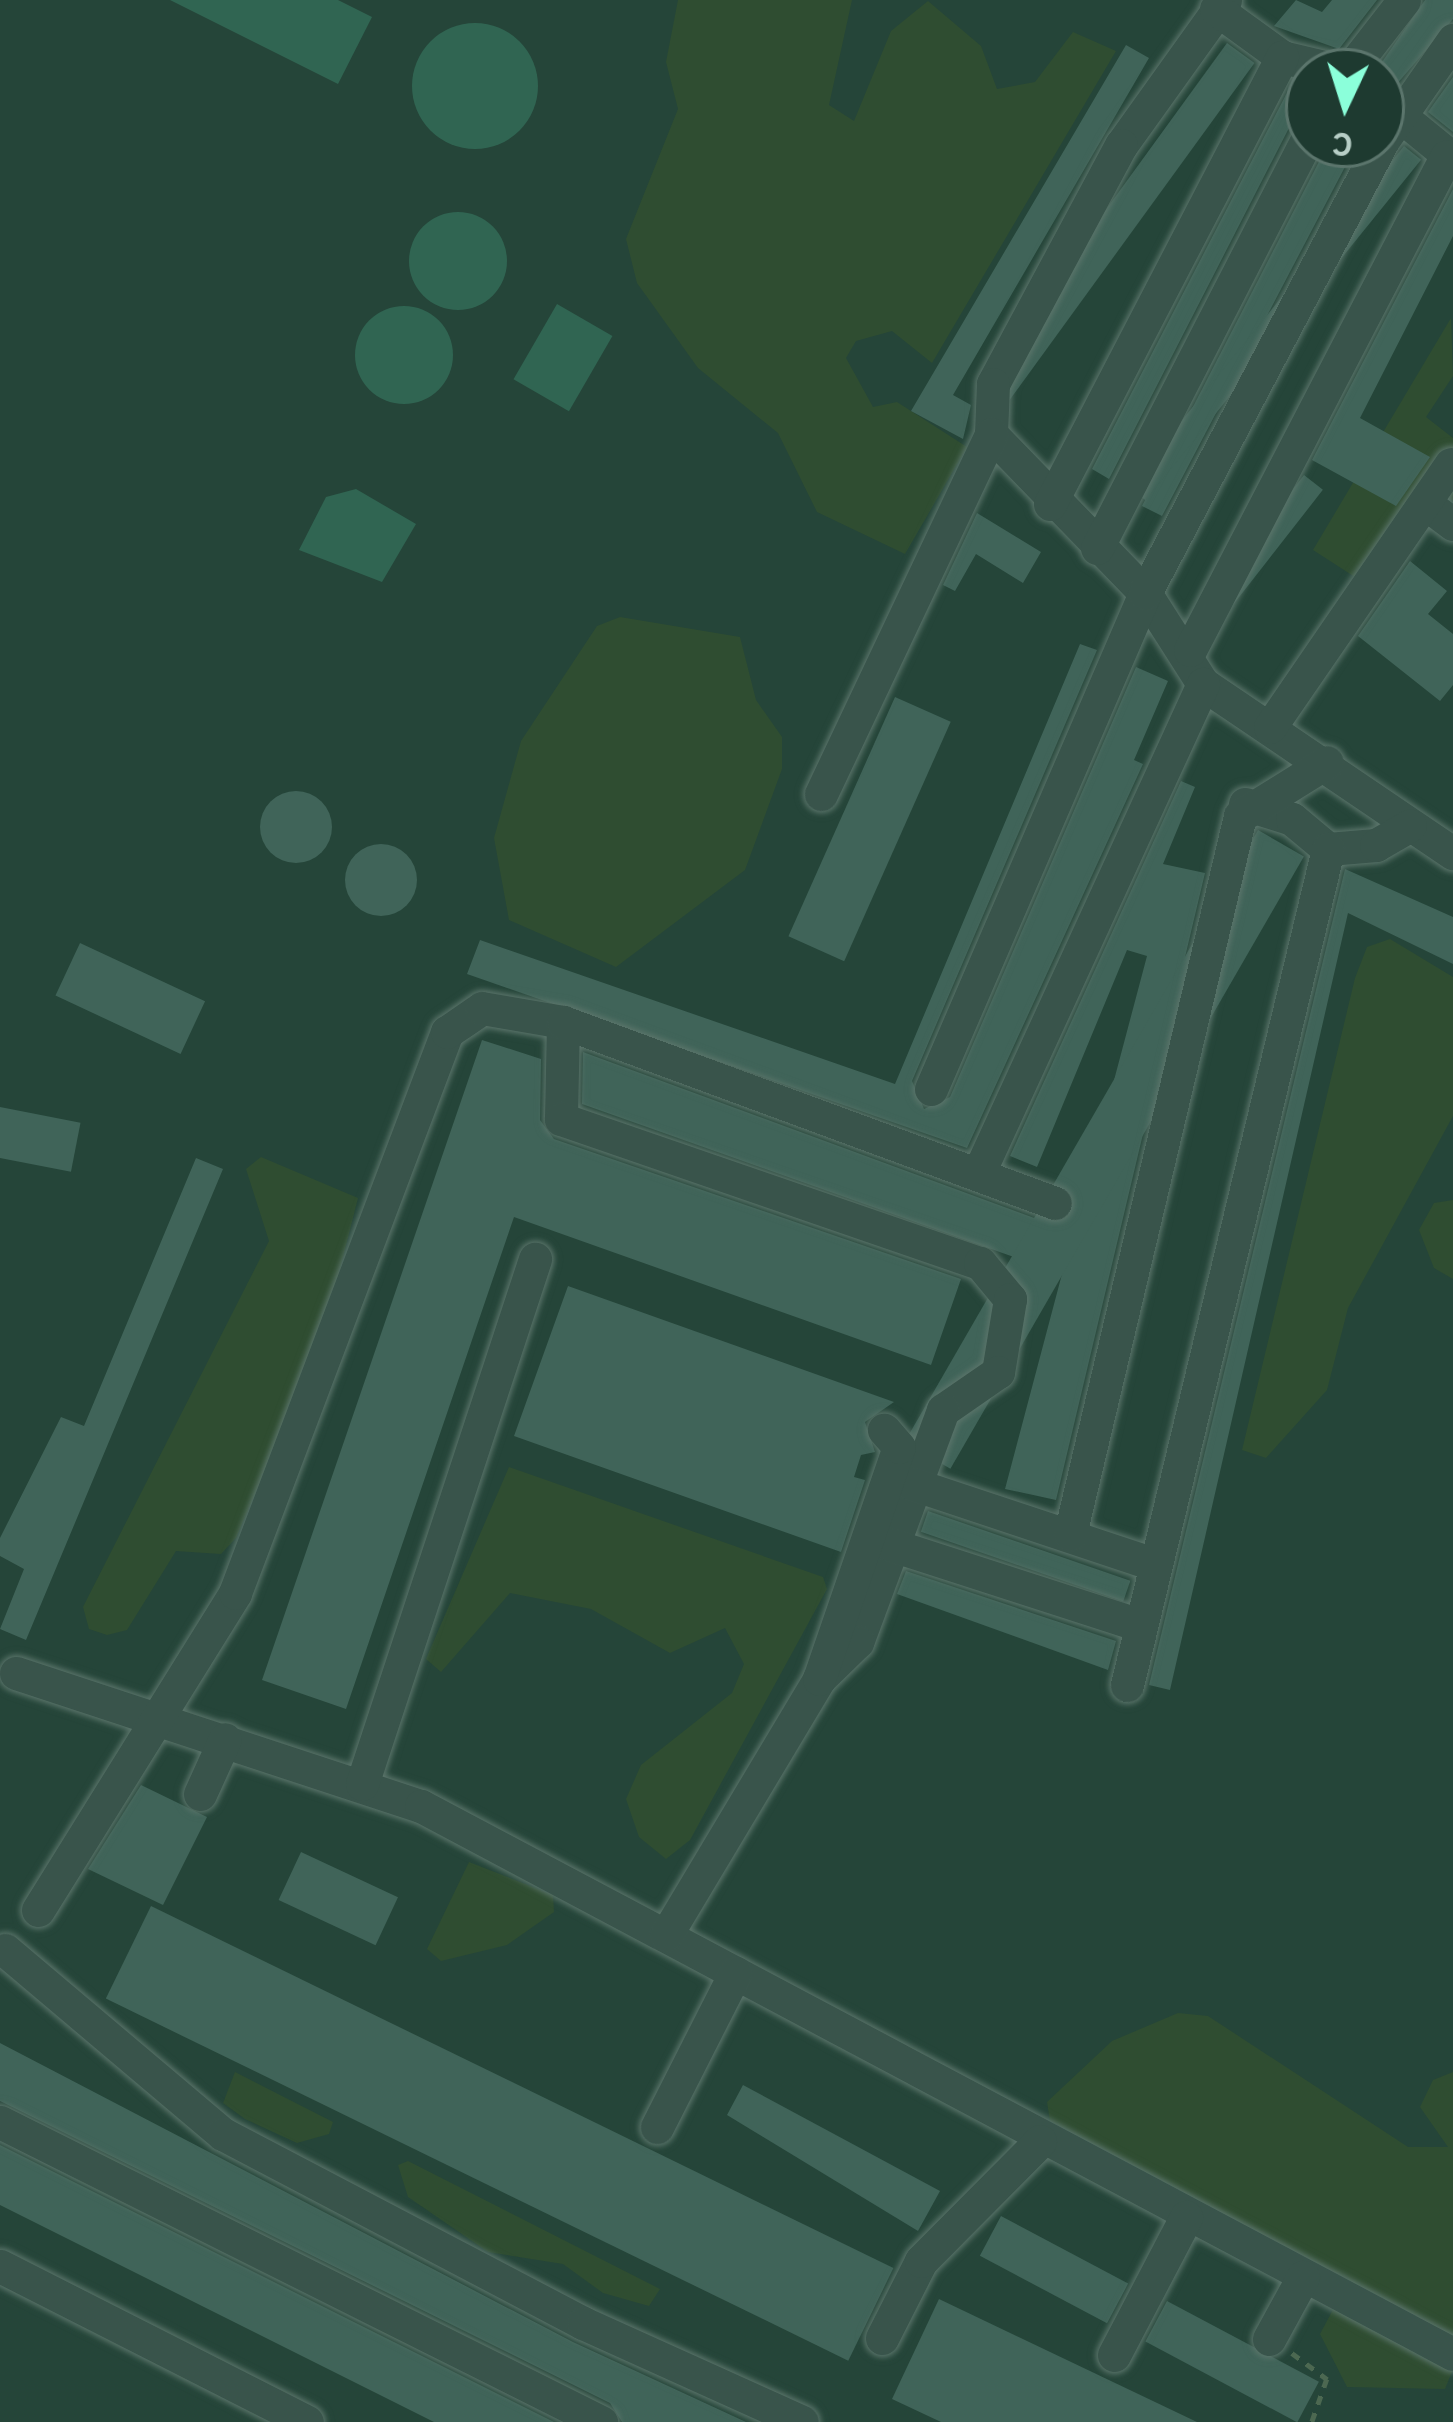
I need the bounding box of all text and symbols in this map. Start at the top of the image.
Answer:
north arrow [1285,48,1405,168]
text: С [1331,119,1355,163]

